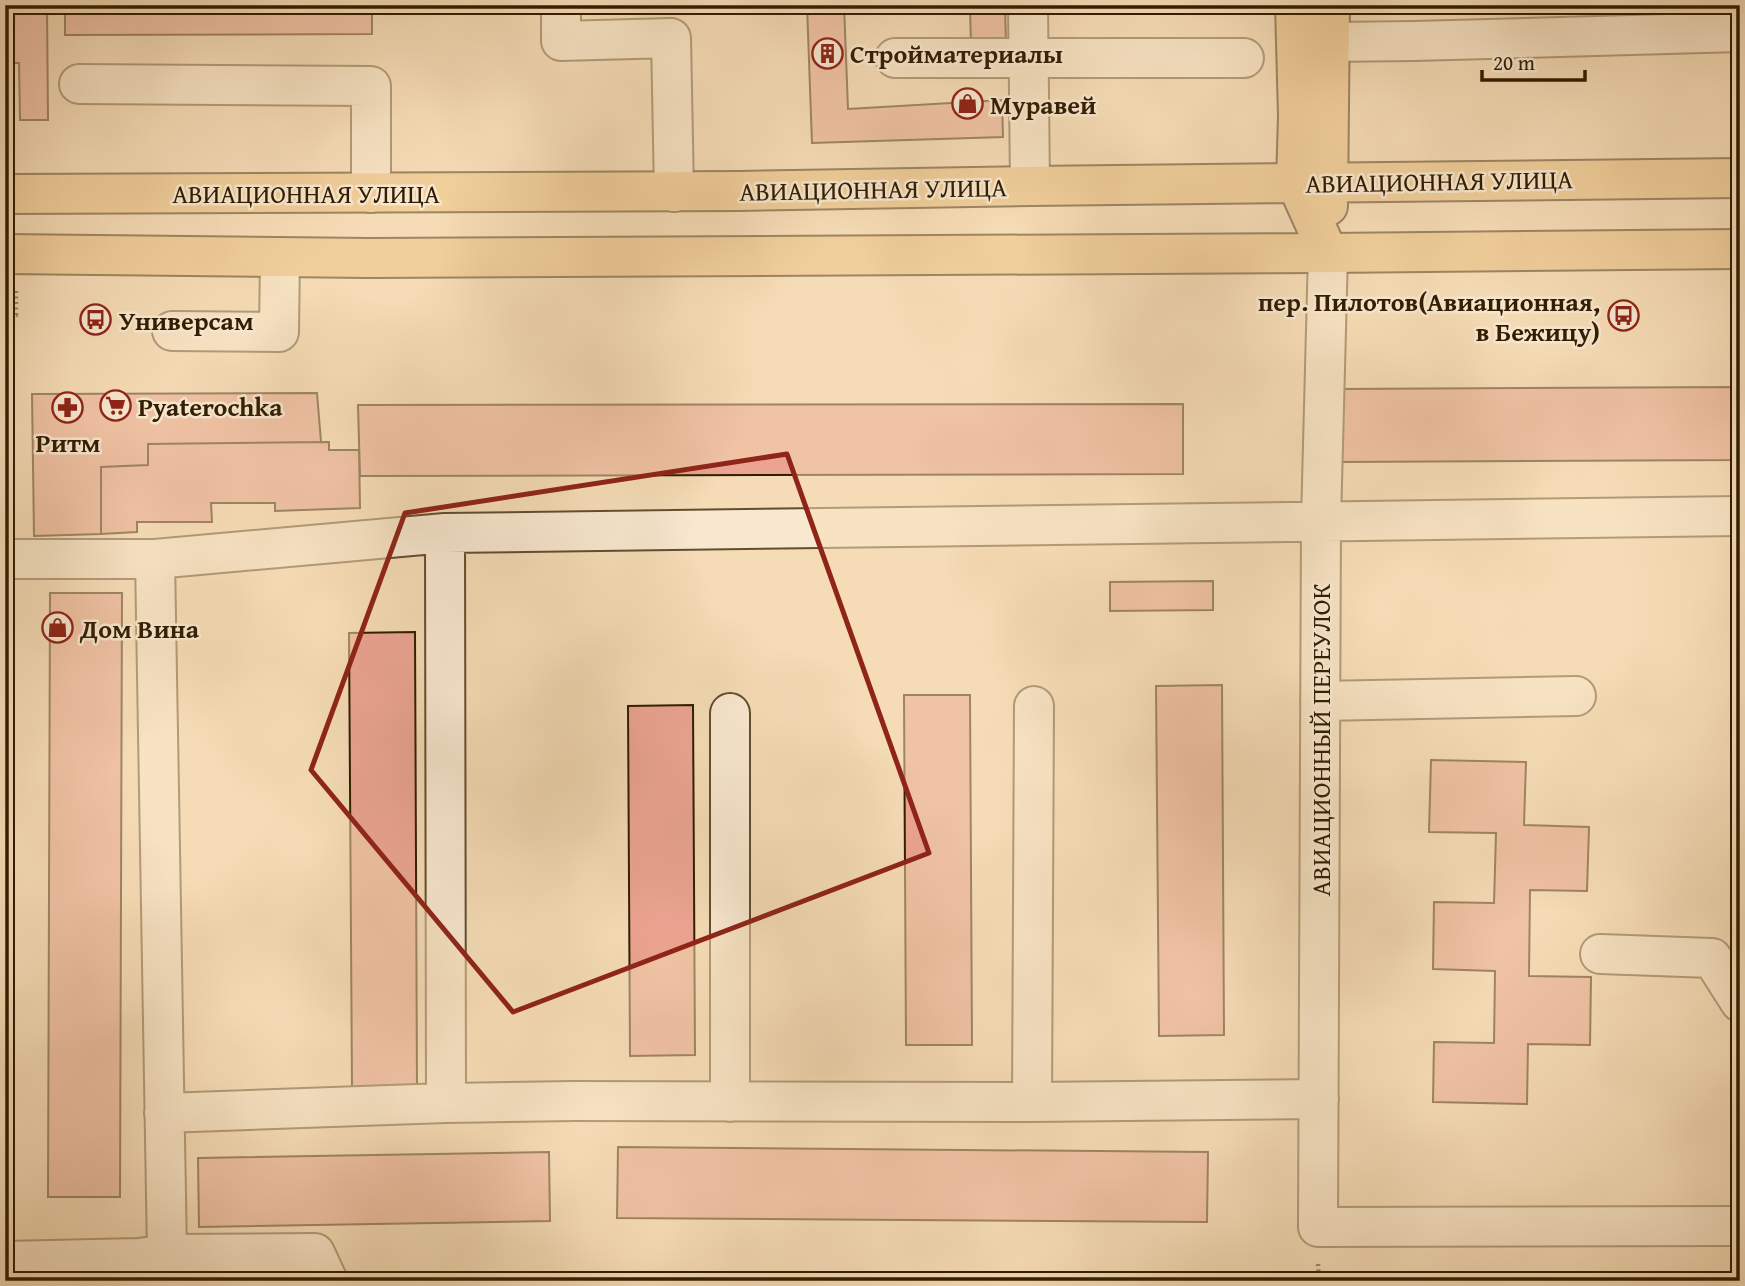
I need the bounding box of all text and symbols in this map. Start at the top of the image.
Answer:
place label: Стройматериалы [850,34,1063,73]
building icon: Стройматериалы [810,36,844,70]
scale bar [1482,38,1586,82]
text: 20 m [1493,47,1535,78]
place label: Муравей [990,85,1096,124]
shop icon: Муравей [950,87,984,121]
street label: АВИАЦИОННАЯ УЛИЦА [1305,159,1573,203]
street label: АВИАЦИОННАЯ УЛИЦА [739,167,1007,211]
street label: АВИАЦИОННАЯ УЛИЦА [172,174,440,213]
place label: пер. Пилотов(Авиационная, в Бежицу) [1258,282,1600,351]
bus stop icon: пер. Пилотов(Авиационная, в Бежицу) [1606,299,1640,333]
place label: Универсам [119,301,254,340]
bus stop icon: Универсам [79,303,113,337]
place label: Pyaterochka [138,387,283,426]
supermarket icon: Pyaterochka [98,389,132,423]
pharmacy icon: Ритм [51,390,85,424]
place label: Ритм [36,423,100,462]
street label: АВИАЦИОННЫЙ ПЕРЕУЛОК [1301,584,1340,896]
place label: Дом Вина [79,609,200,648]
shop icon: Дом Вина [40,611,74,645]

